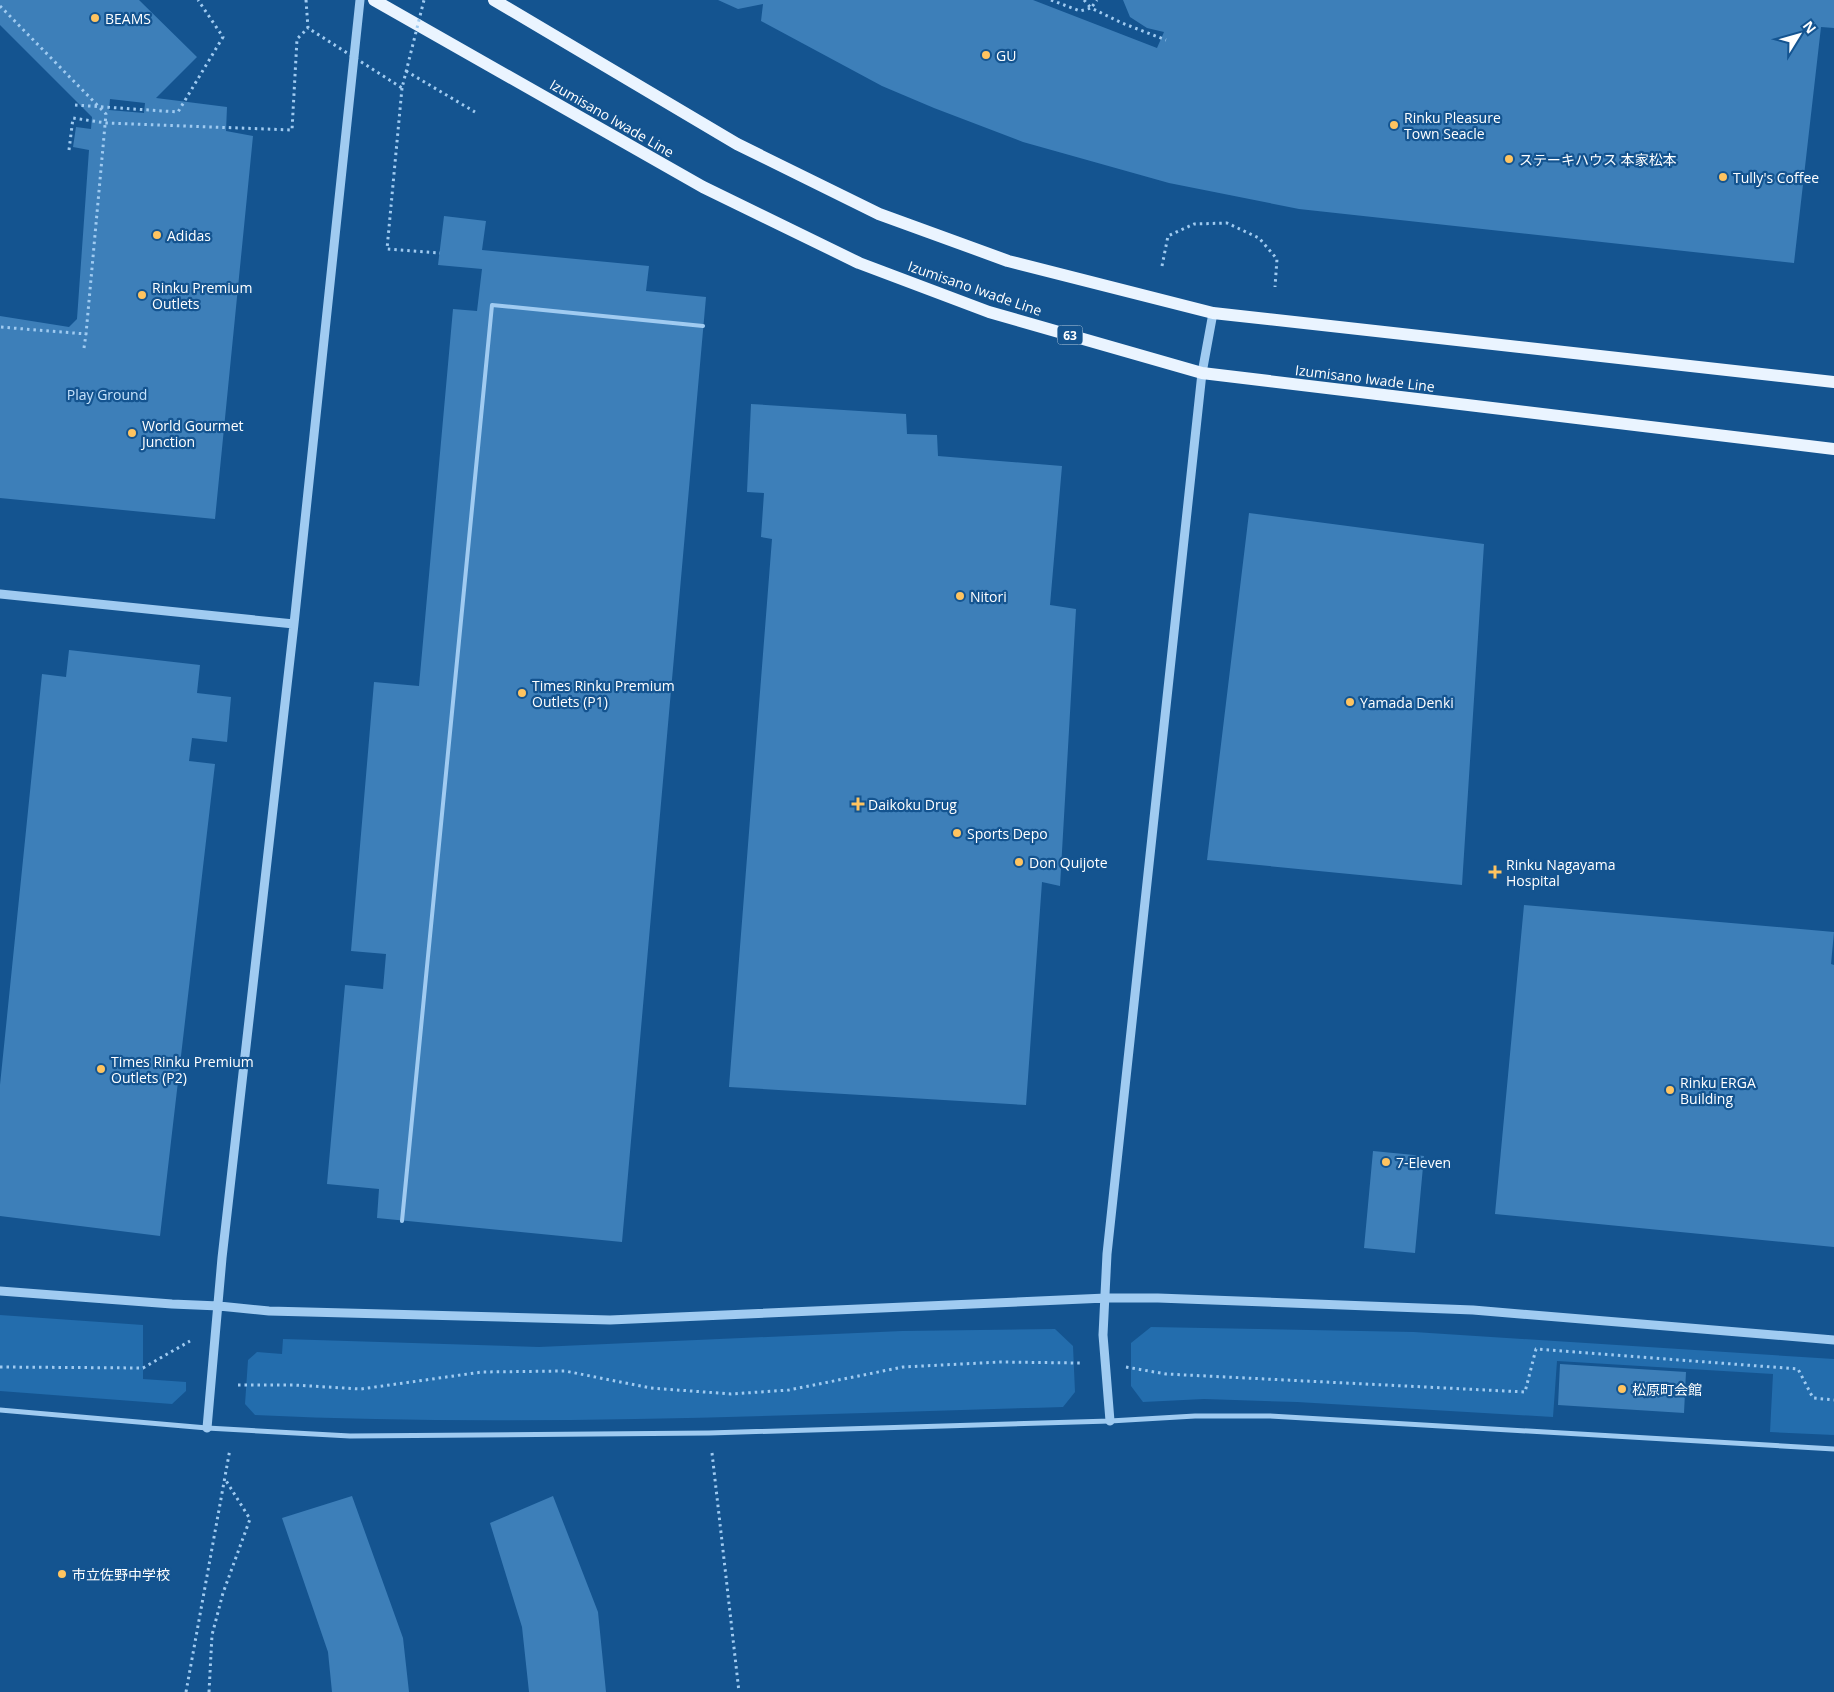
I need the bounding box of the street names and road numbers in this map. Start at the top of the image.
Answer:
street label: Izumisano Iwade Line [546,75,678,161]
street label: Izumisano Iwade Line [905,256,1045,320]
road number: 63 [1058,326,1082,344]
street label: Izumisano Iwade Line [1294,360,1436,396]

